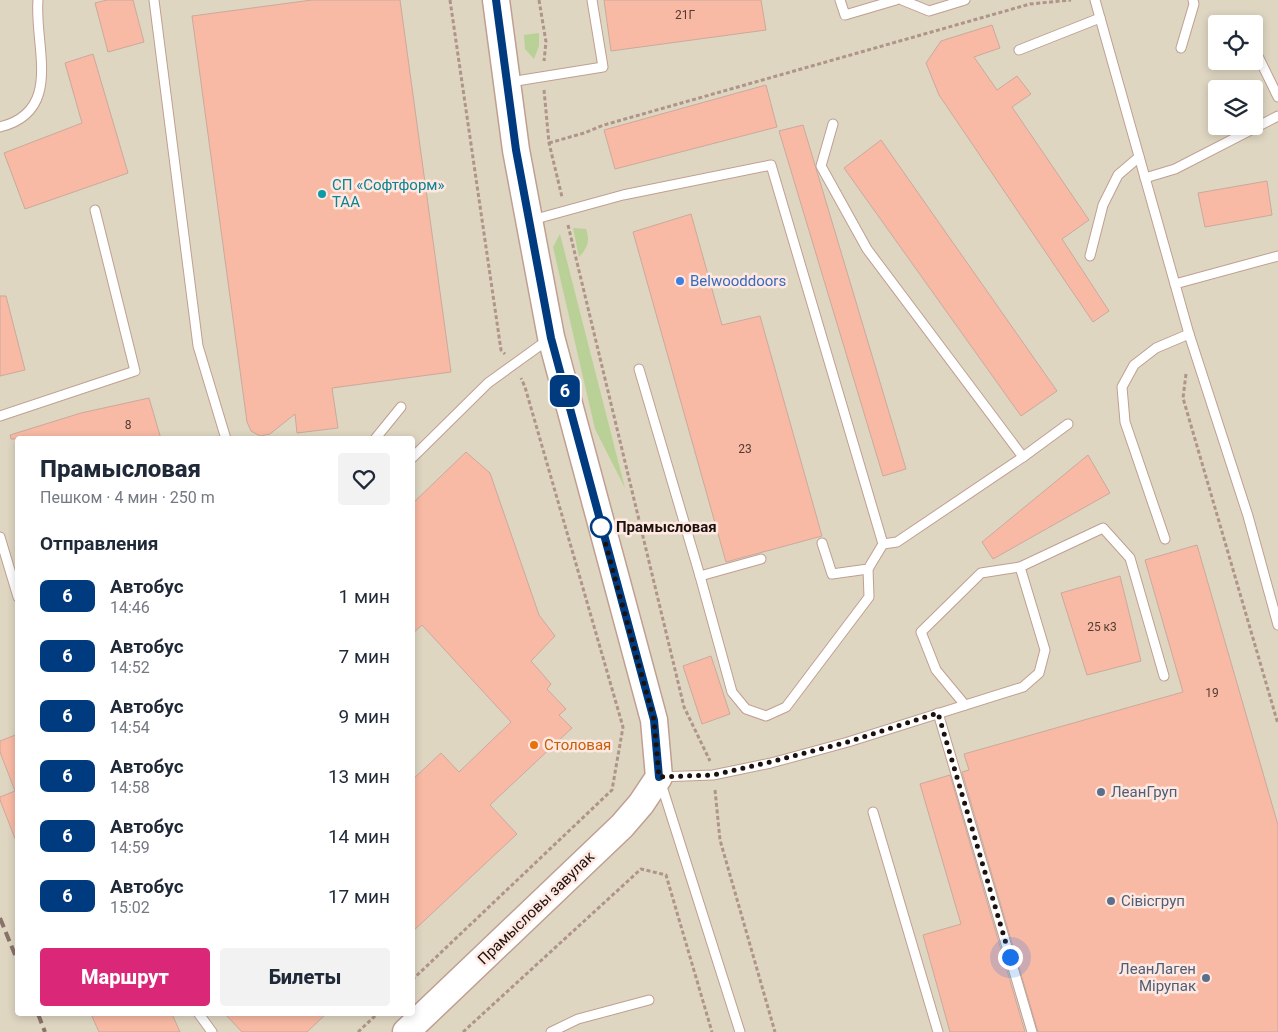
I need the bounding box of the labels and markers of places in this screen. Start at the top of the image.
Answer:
place label: СП «Софтформ» ТАА [332,176,445,211]
marker: СП «Софтформ» ТАА [316,188,328,200]
place label: Belwooddoors [690,272,786,290]
marker: Belwooddoors [674,275,686,287]
marker: Прамысловая [590,516,612,538]
place label: Прамысловая [616,518,717,536]
place label: Столовая [544,736,611,754]
marker: Столовая [528,739,540,751]
place label: ЛеанГруп [1111,783,1177,801]
marker: ЛеанГруп [1095,786,1107,798]
place label: Сівісгруп [1121,892,1185,910]
marker: Сівісгруп [1105,895,1117,907]
place label: ЛеанЛаген Мірупак [1119,960,1196,995]
marker: ЛеанЛаген Мірупак [1200,972,1212,984]

